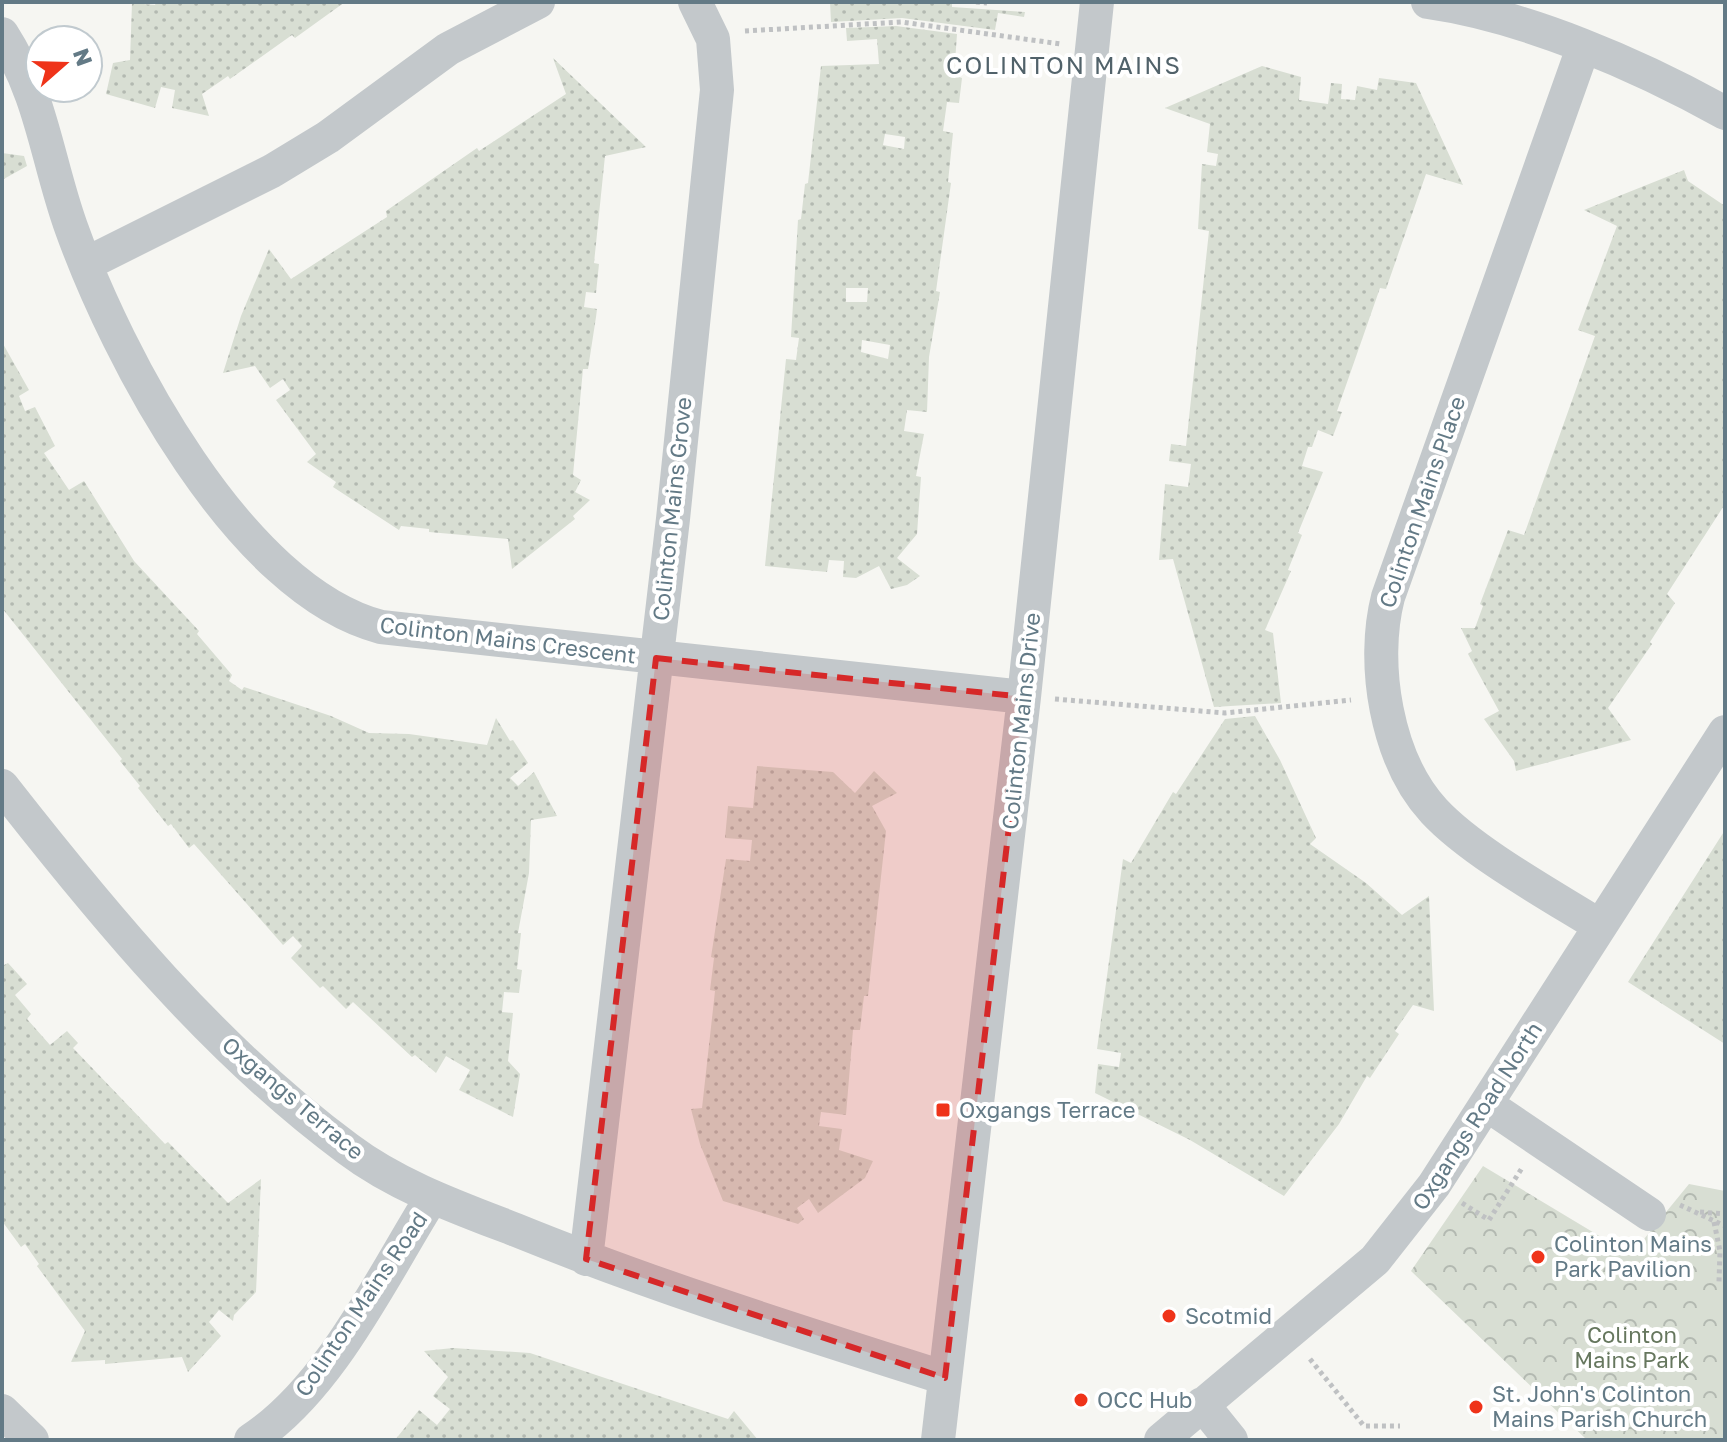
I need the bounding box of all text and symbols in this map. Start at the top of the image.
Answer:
north arrow [24,24,104,104]
text: N [68,45,99,69]
district label: COLINTON MAINS [946,50,1182,79]
street label: Colinton Mains Place [1373,392,1470,611]
street label: Colinton Mains Grove [646,396,697,622]
street label: Colinton Mains Crescent [378,610,638,669]
street label: Colinton Mains Drive [996,611,1045,831]
street label: Oxgangs Road North [1406,1017,1547,1215]
street label: Oxgangs Terrace [217,1031,370,1165]
place label: Oxgangs Terrace [959,1096,1135,1123]
marker: Oxgangs Terrace [934,1101,952,1119]
street label: Colinton Mains Road [289,1206,433,1401]
place label: Colinton Mains Park Pavilion [1554,1230,1712,1282]
marker: Colinton Mains Park Pavilion [1529,1248,1547,1266]
place label: Scotmid [1185,1302,1272,1329]
marker: Scotmid [1160,1307,1178,1325]
park label: Colinton Mains Park [1574,1321,1690,1373]
place label: St. John's Colinton Mains Parish Church [1492,1380,1707,1432]
place label: OCC Hub [1097,1386,1192,1413]
marker: OCC Hub [1072,1391,1090,1409]
marker: St. John's Colinton Mains Parish Church [1467,1398,1485,1416]

